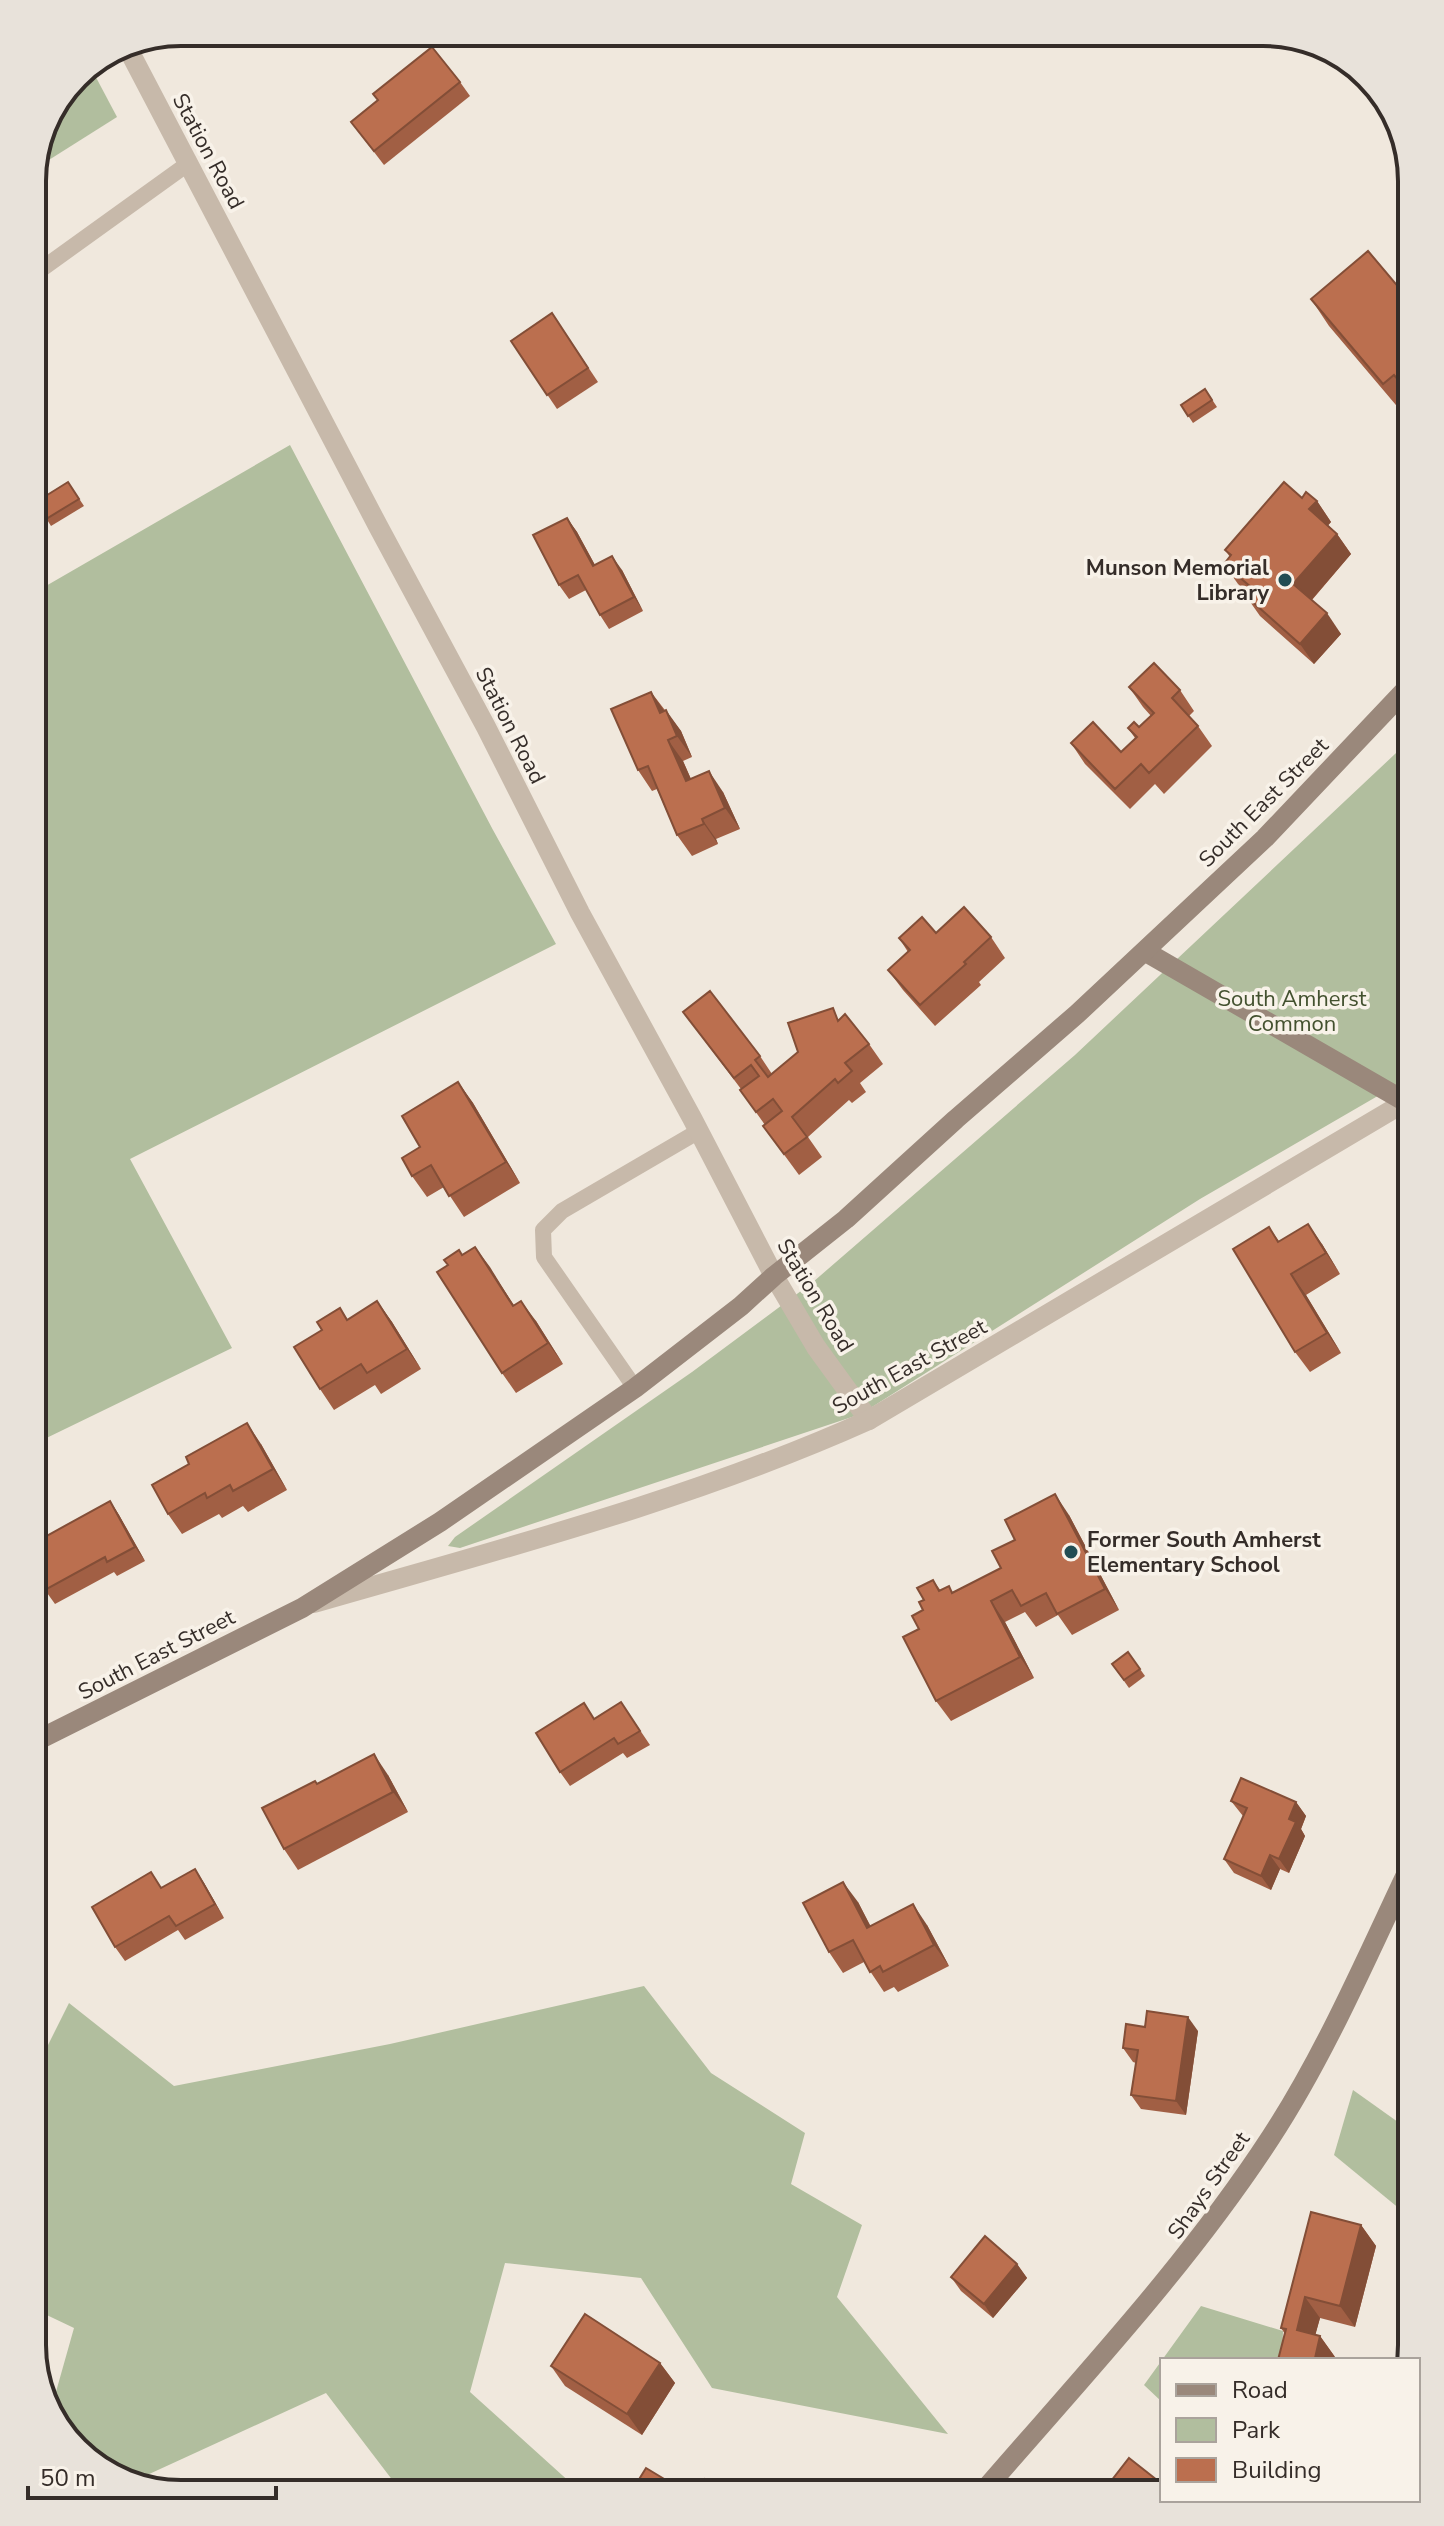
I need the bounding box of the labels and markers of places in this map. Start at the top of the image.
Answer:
place label: Munson Memorial Library [1086,553,1269,608]
marker: Munson Memorial Library [1276,571,1294,589]
place label: Former South Amherst Elementary School [1087,1525,1321,1580]
marker: Former South Amherst Elementary School [1062,1543,1080,1561]

